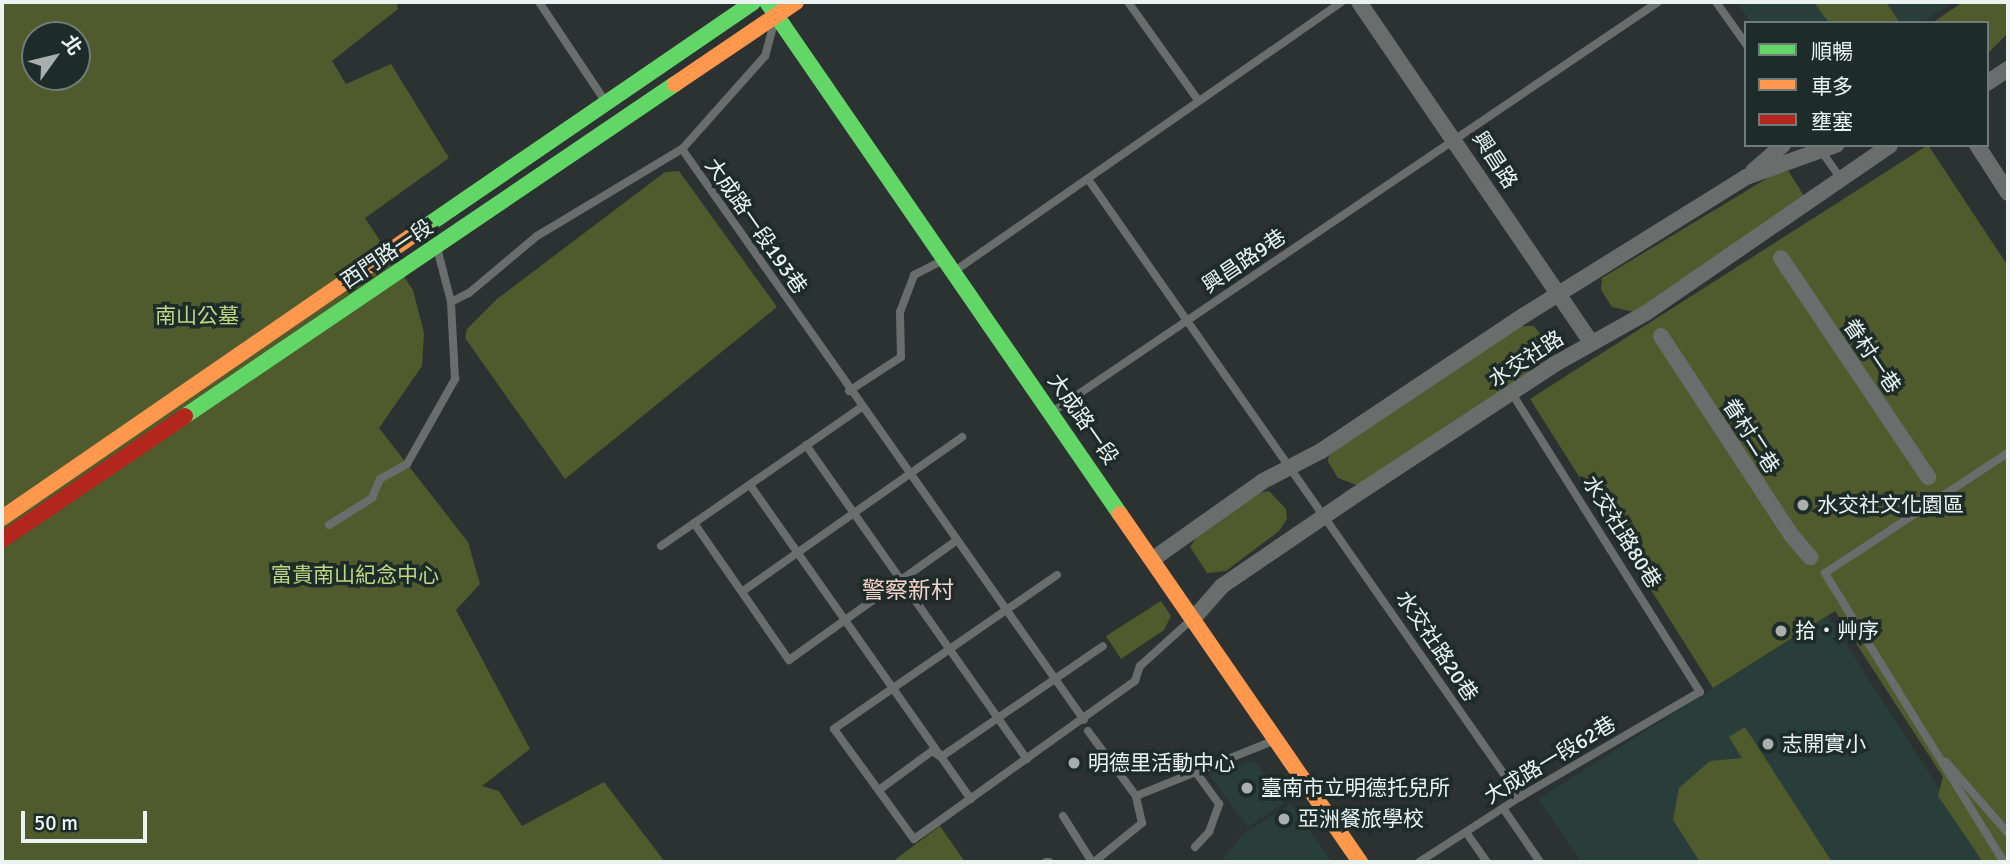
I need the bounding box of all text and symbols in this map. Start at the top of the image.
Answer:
north arrow [21,21,91,91]
legend [1744,21,1989,147]
text: 北 [56,31,87,60]
text: 順暢 [1811,39,1853,65]
text: 車多 [1811,74,1853,100]
text: 壅塞 [1811,109,1853,135]
street label: 興昌路 [1467,127,1523,193]
street label: 大成路一段193巷 [700,153,812,299]
street label: 西門路一段 [336,214,438,294]
street label: 興昌路9巷 [1197,224,1291,298]
park label: 南山公墓 [155,303,239,329]
street label: 眷村一巷 [1838,314,1906,398]
street label: 水交社路 [1484,326,1568,392]
street label: 大成路一段 [1043,369,1123,469]
street label: 眷村二巷 [1718,394,1784,478]
street label: 水交社路80巷 [1577,471,1667,593]
place label: 水交社文化園區 [1817,492,1964,518]
marker: 水交社文化園區 [1795,497,1811,513]
park label: 富貴南山紀念中心 [271,562,439,588]
district label: 警察新村 [862,577,954,605]
street label: 水交社路20巷 [1391,586,1483,706]
place label: 拾・艸序 [1795,618,1879,644]
marker: 拾・艸序 [1773,623,1789,639]
street label: 大成路一段62巷 [1480,711,1620,809]
place label: 志開實小 [1782,731,1866,757]
marker: 志開實小 [1760,736,1776,752]
place label: 明德里活動中心 [1088,750,1235,776]
marker: 明德里活動中心 [1066,755,1082,771]
place label: 臺南市立明德托兒所 [1261,775,1450,801]
marker: 臺南市立明德托兒所 [1239,780,1255,796]
scale bar [24,798,150,842]
place label: 亞洲餐旅學校 [1298,806,1424,832]
text: 50 m [34,810,78,836]
marker: 亞洲餐旅學校 [1276,811,1292,827]

